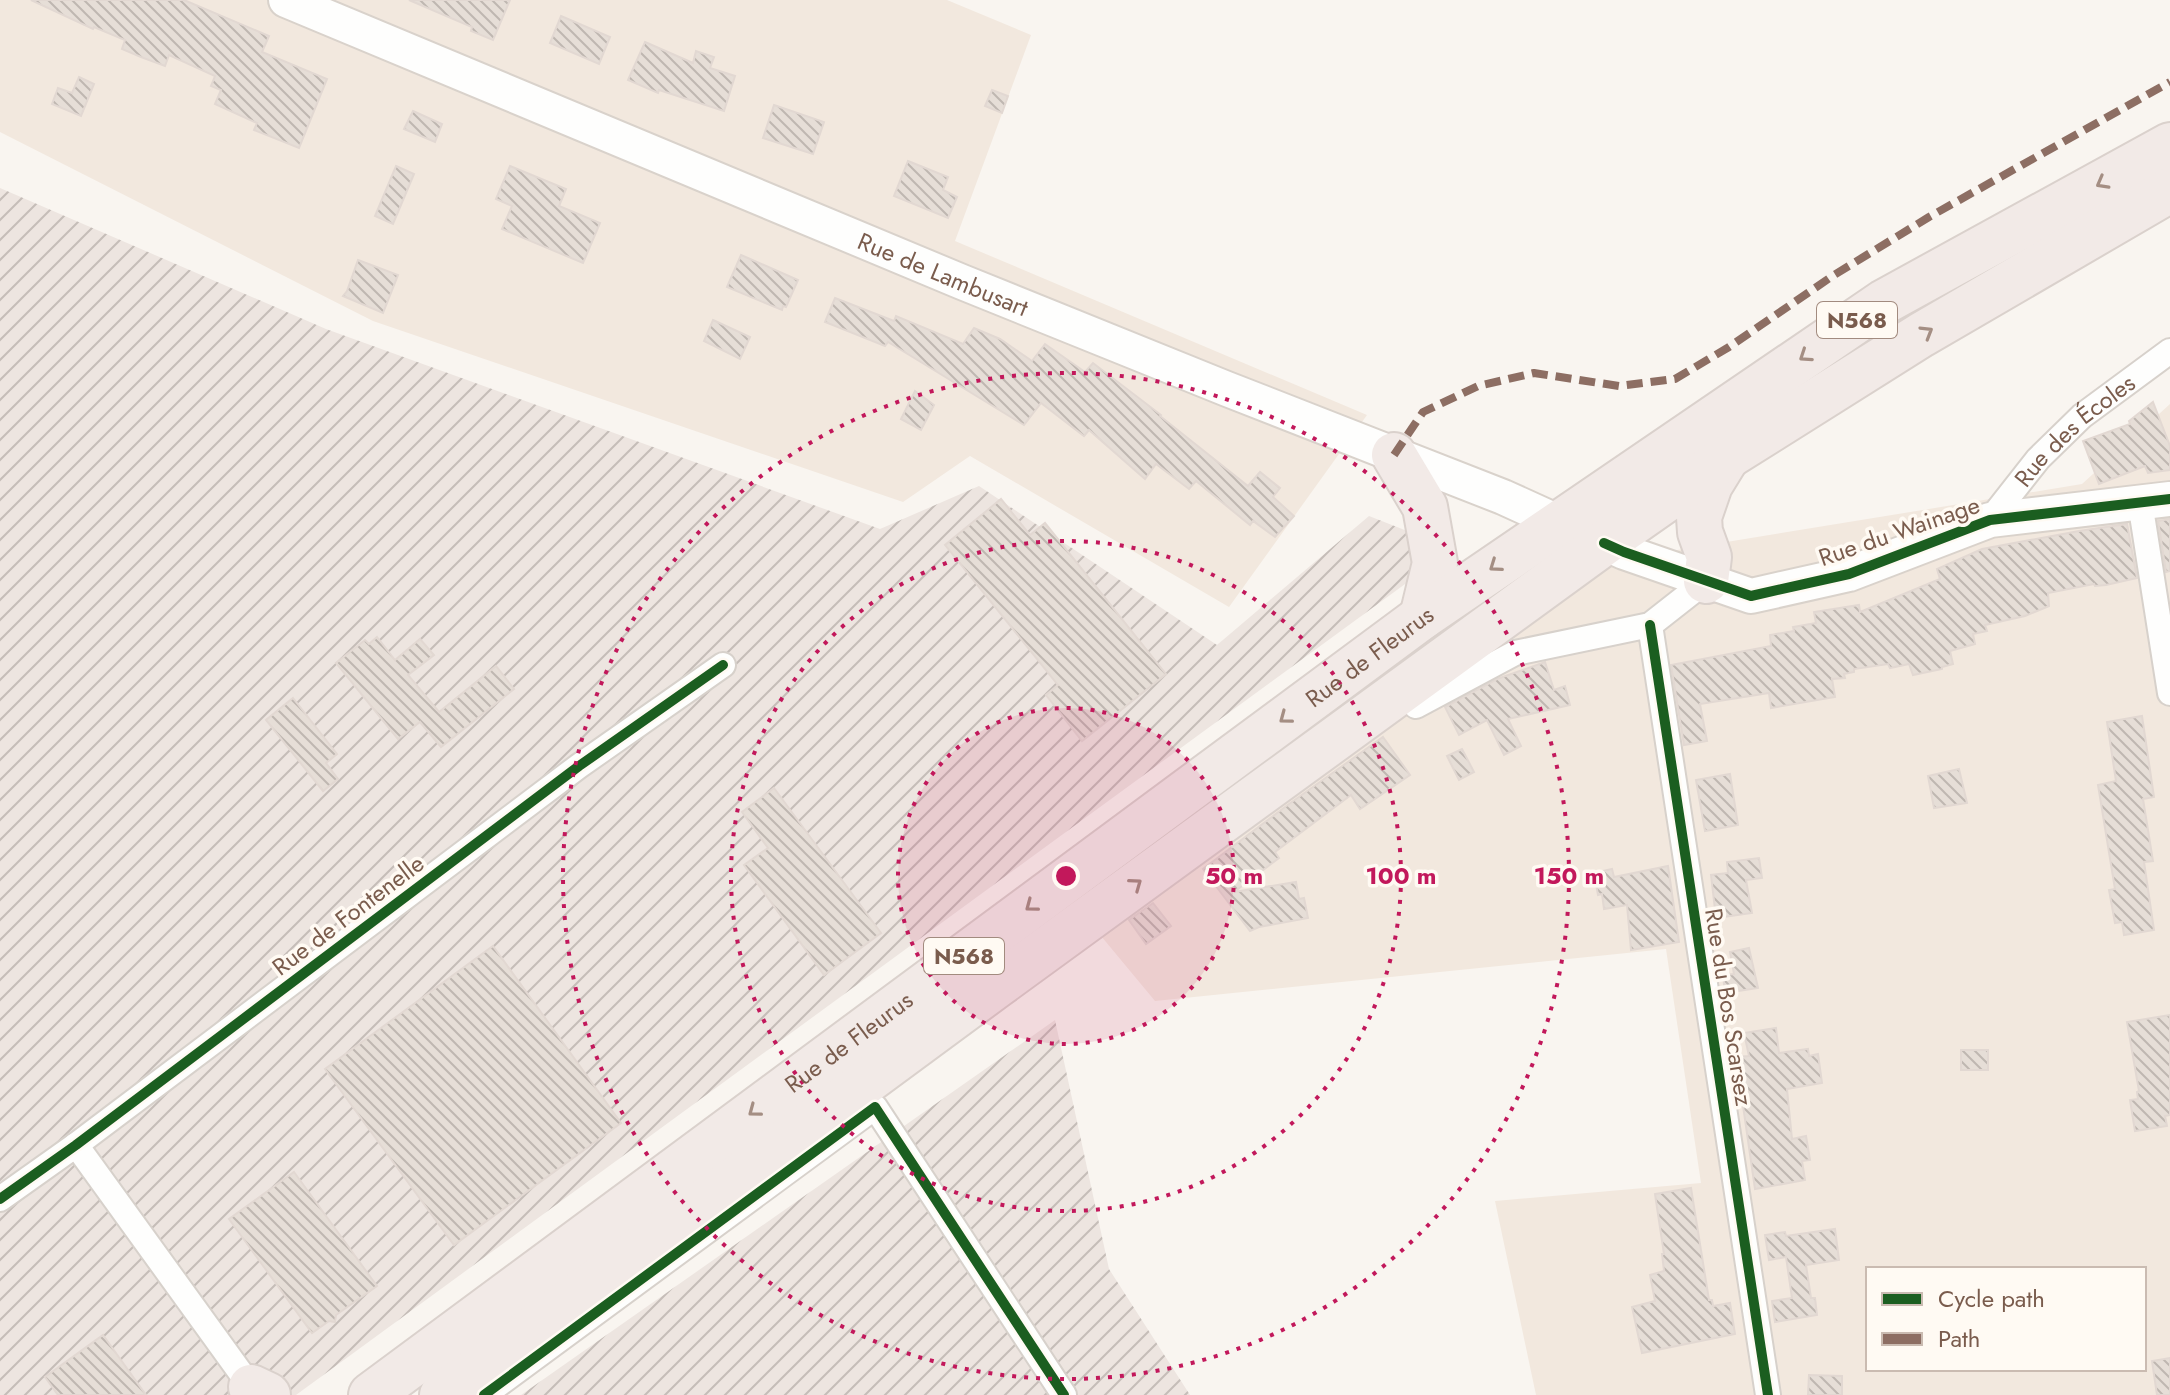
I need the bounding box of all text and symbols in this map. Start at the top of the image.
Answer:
one-way arrow [2095,173,2110,188]
street label: Rue de Lambusart [853,223,1034,325]
road number: N568 [1817,302,1897,338]
one-way arrow [1918,326,1933,342]
one-way arrow [1799,346,1813,361]
street label: Rue des Écoles [2005,365,2142,494]
street label: Rue du Wainage [1814,487,1984,575]
one-way arrow [1490,556,1504,571]
street label: Rue de Fleurus [1298,597,1440,715]
one-way arrow [1279,709,1294,723]
street label: Rue de Fontenelle [265,846,431,984]
text: 50 m [1205,858,1263,893]
text: 100 m [1366,858,1436,893]
text: 150 m [1534,858,1604,893]
centre of rings [1052,862,1080,890]
one-way arrow [1127,879,1142,894]
one-way arrow [1025,897,1040,911]
street label: Rue du Bos Scarsez [1696,906,1762,1108]
road number: N568 [924,938,1004,974]
street label: Rue de Fleurus [777,982,920,1101]
one-way arrow [749,1101,763,1116]
legend [1866,1267,2146,1371]
text: Cycle path [1938,1281,2045,1316]
text: Path [1938,1321,1980,1356]

